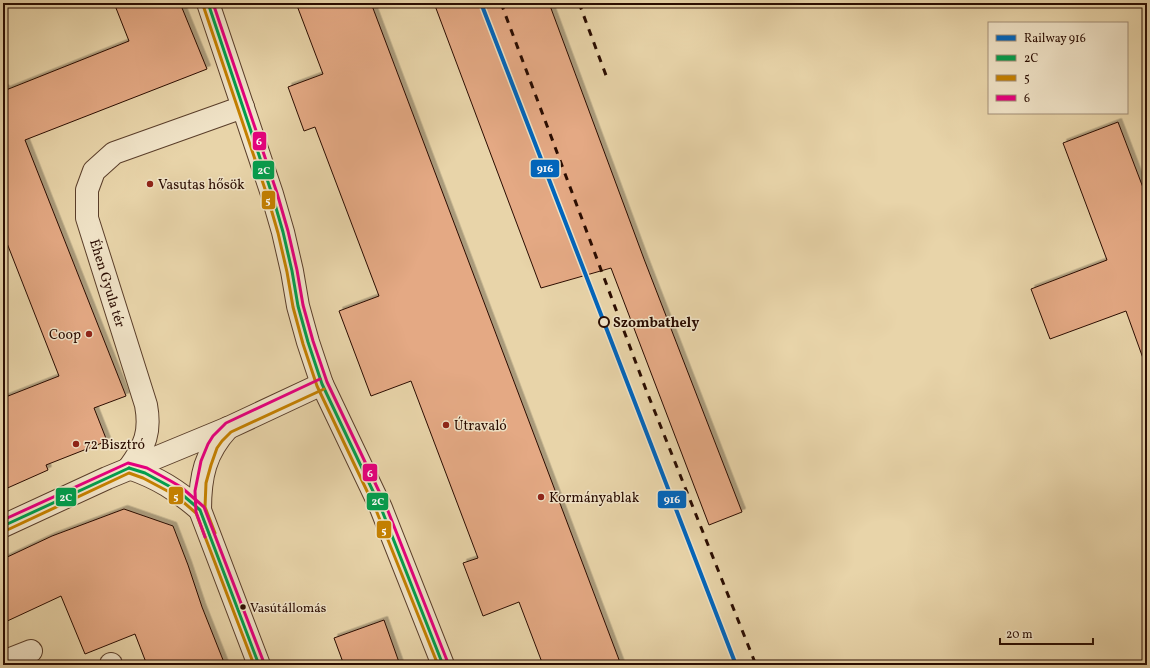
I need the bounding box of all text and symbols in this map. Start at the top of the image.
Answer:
legend [988,22,1128,114]
text: Railway 916 [1024,31,1086,47]
text: 2C [1024,51,1038,67]
text: 5 [1024,71,1030,87]
text: 6 [1024,91,1030,107]
line badge: 6 [252,131,267,151]
text: 6 [256,135,262,150]
line badge: 916 [530,159,560,178]
line badge: 2C [252,160,275,180]
text: 916 [537,162,553,177]
text: 2C [258,164,270,179]
place label: Vasutas hősök [158,176,245,195]
marker: Vasutas hősök [145,179,155,189]
line badge: 5 [261,190,276,210]
text: 5 [265,194,271,209]
street label: Éhen Gyula tér [84,237,129,330]
place label: Szombathely [613,314,699,333]
marker: Szombathely [598,316,610,328]
place label: Coop [49,326,81,345]
marker: Coop [84,329,94,339]
place label: Útravaló [454,416,507,436]
marker: Útravaló [441,420,451,430]
place label: 72 Bisztró [84,436,145,455]
marker: 72 Bisztró [71,439,81,449]
line badge: 6 [362,463,378,482]
text: 6 [367,467,373,482]
line badge: 5 [168,486,184,505]
line badge: 2C [55,487,77,507]
place label: Kormányablak [549,489,640,508]
text: 5 [173,490,179,505]
line badge: 916 [657,490,687,509]
text: 2C [60,491,72,506]
line badge: 2C [366,492,389,511]
marker: Kormányablak [536,492,546,502]
text: 916 [664,493,680,508]
text: 2C [372,495,384,510]
line badge: 5 [376,520,392,539]
text: 5 [381,524,387,539]
place label: Vasútállomás [250,600,327,618]
marker: Vasútállomás [238,602,248,612]
scale bar [1000,620,1093,646]
text: 20 m [1006,627,1033,643]

